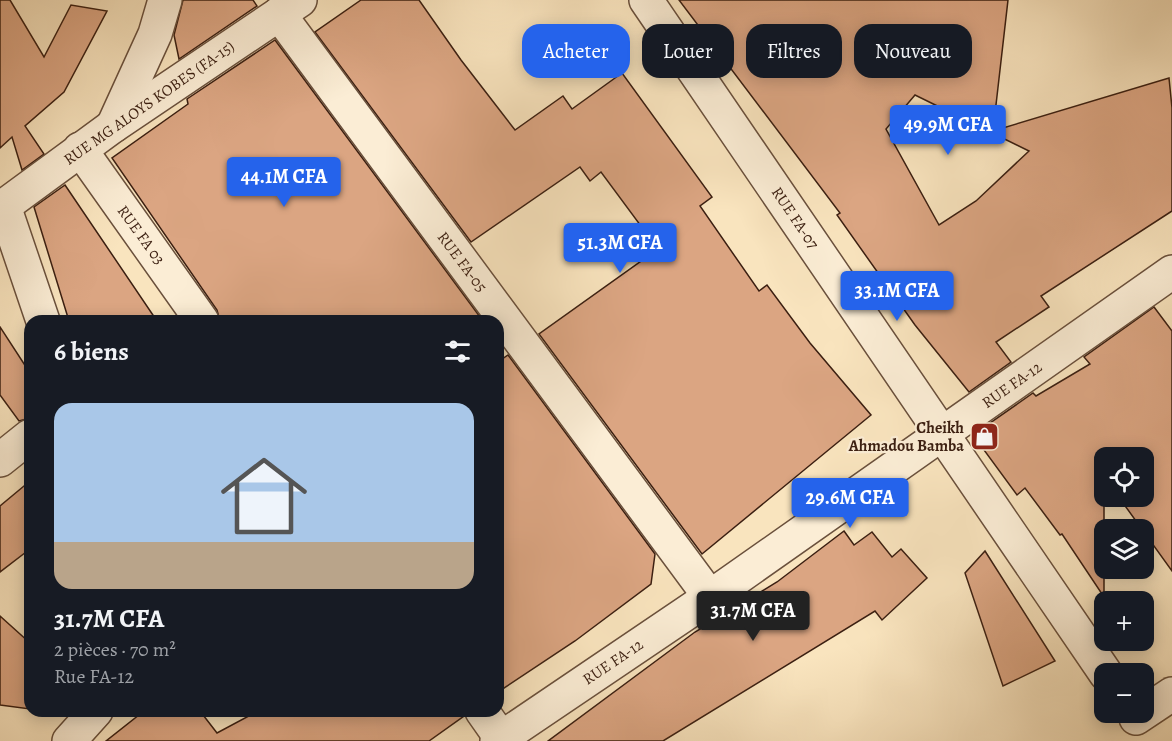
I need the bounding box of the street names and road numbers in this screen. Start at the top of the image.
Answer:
street label: RUE MG ALOYS KOBES (FA-15) [59,36,239,170]
street label: RUE FA-07 [766,183,824,254]
street label: RUE FA 03 [112,201,170,269]
street label: RUE FA-05 [432,227,492,297]
street label: RUE FA-12 [978,356,1047,414]
street label: RUE FA-12 [578,633,648,690]

